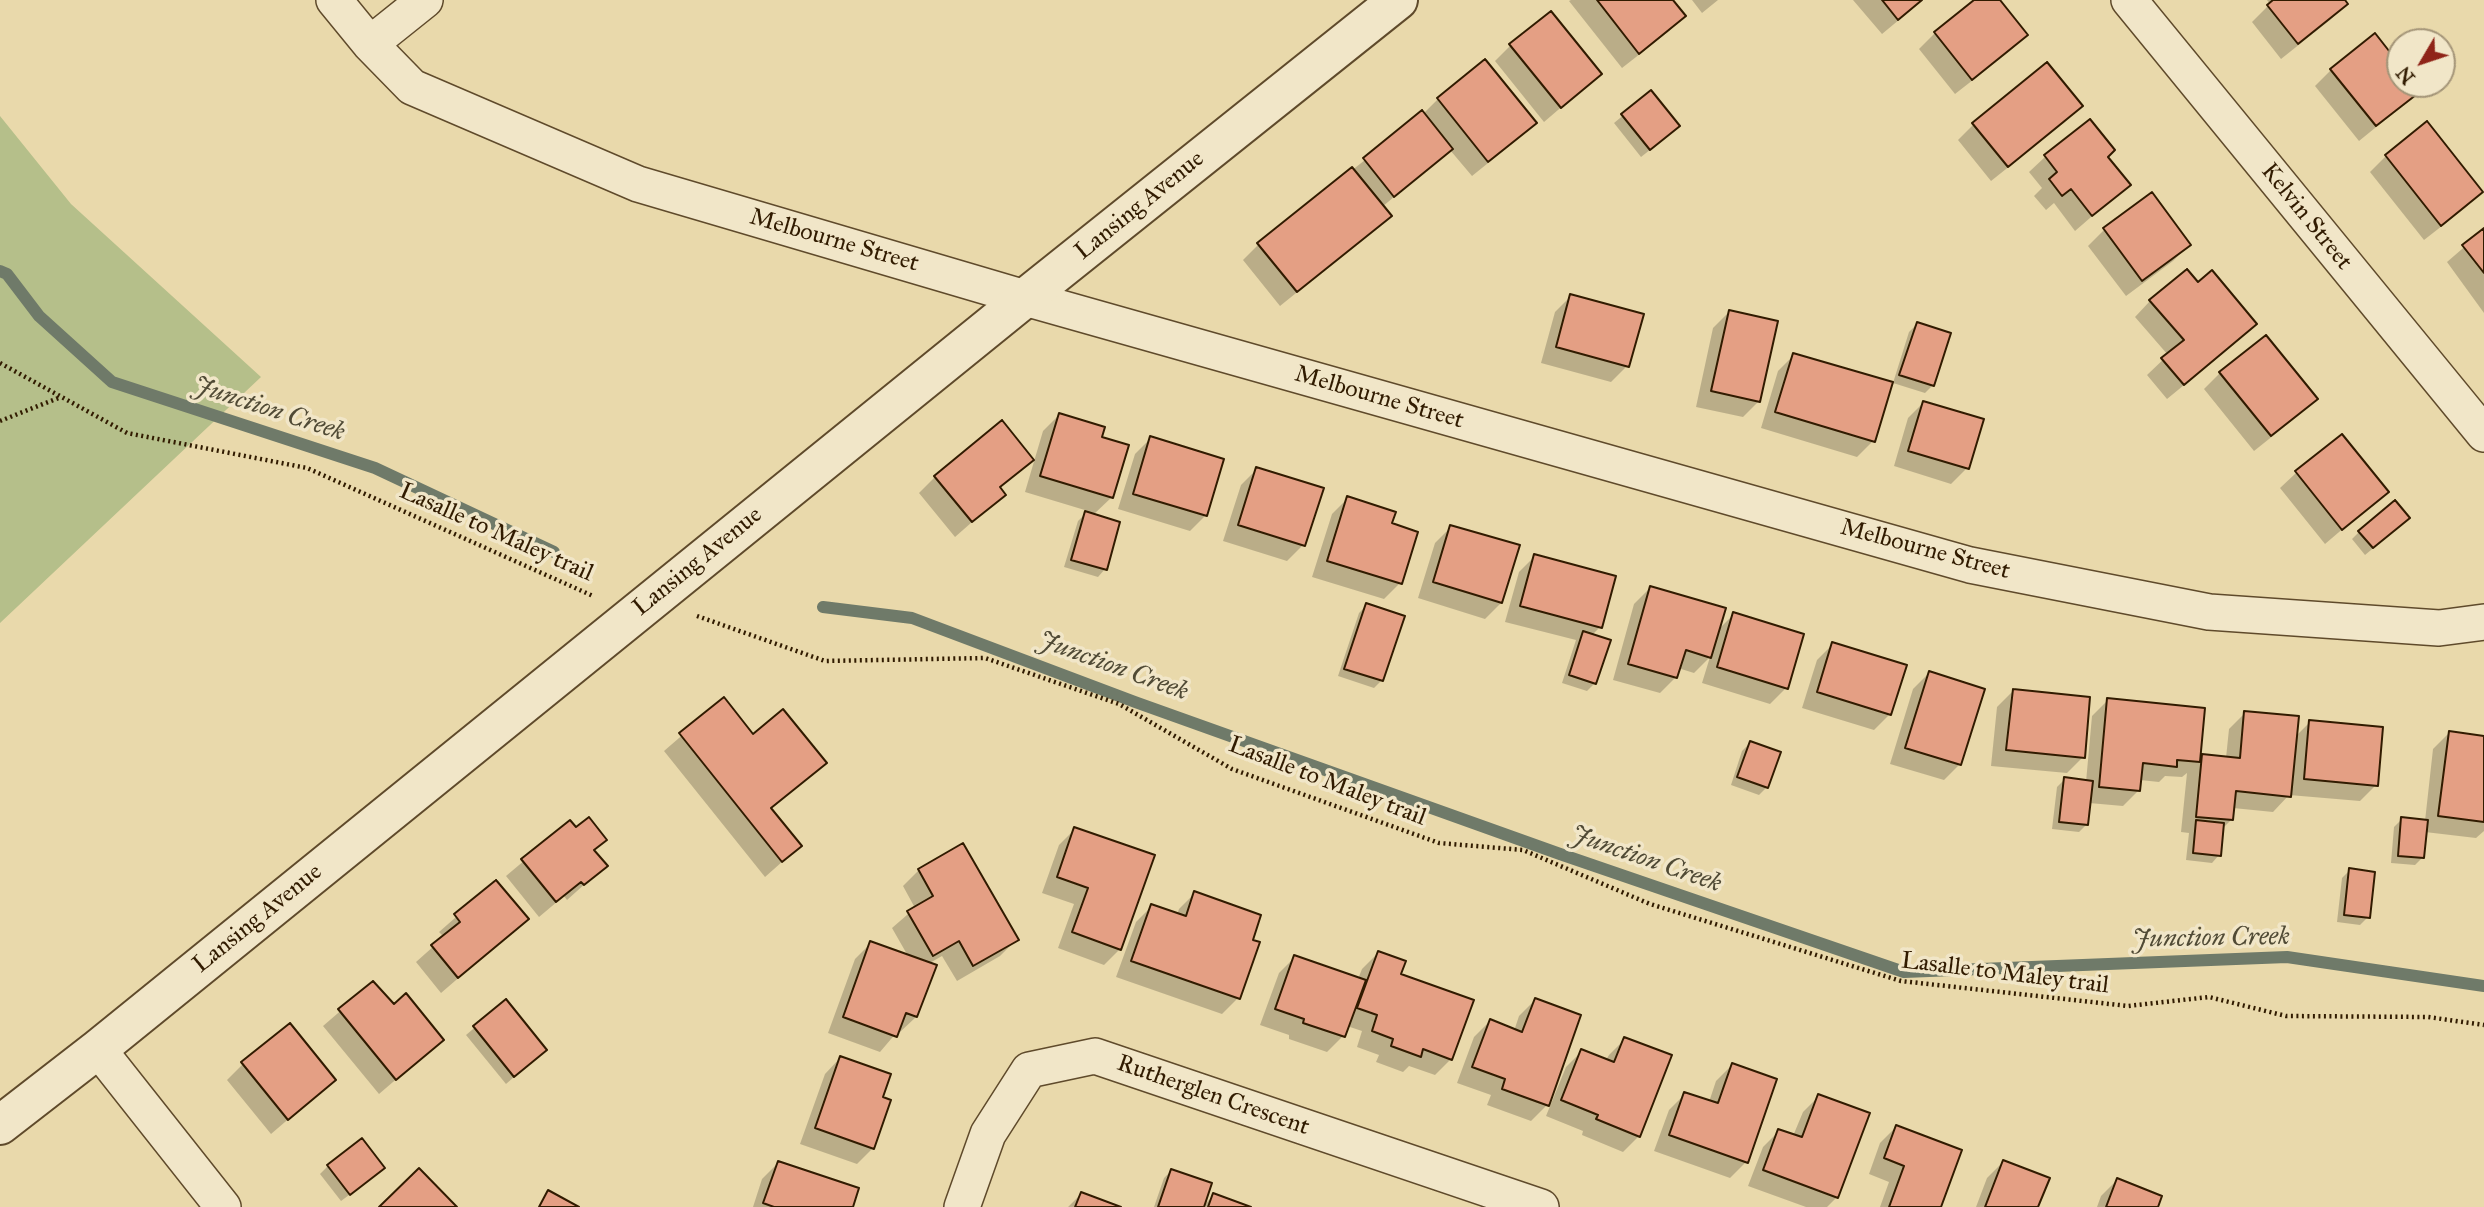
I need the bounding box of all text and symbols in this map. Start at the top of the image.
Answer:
north arrow [2386,28,2456,98]
text: N [2392,62,2420,89]
street label: Lansing Avenue [1070,145,1210,267]
street label: Kelvin Street [2254,158,2358,276]
street label: Melbourne Street [746,203,922,279]
street label: Melbourne Street [1291,360,1467,436]
water label: Junction Creek [189,371,349,449]
street label: Lasalle to Maley trail [395,477,597,589]
street label: Lansing Avenue [628,501,768,623]
street label: Melbourne Street [1837,514,2013,586]
water label: Junction Creek [1034,625,1192,709]
street label: Lasalle to Maley trail [1224,731,1430,833]
water label: Junction Creek [1567,820,1725,900]
street label: Lansing Avenue [188,858,328,980]
water label: Junction Creek [2132,922,2290,956]
street label: Lasalle to Maley trail [1899,947,2111,1001]
street label: Rutherglen Crescent [1113,1050,1313,1142]

